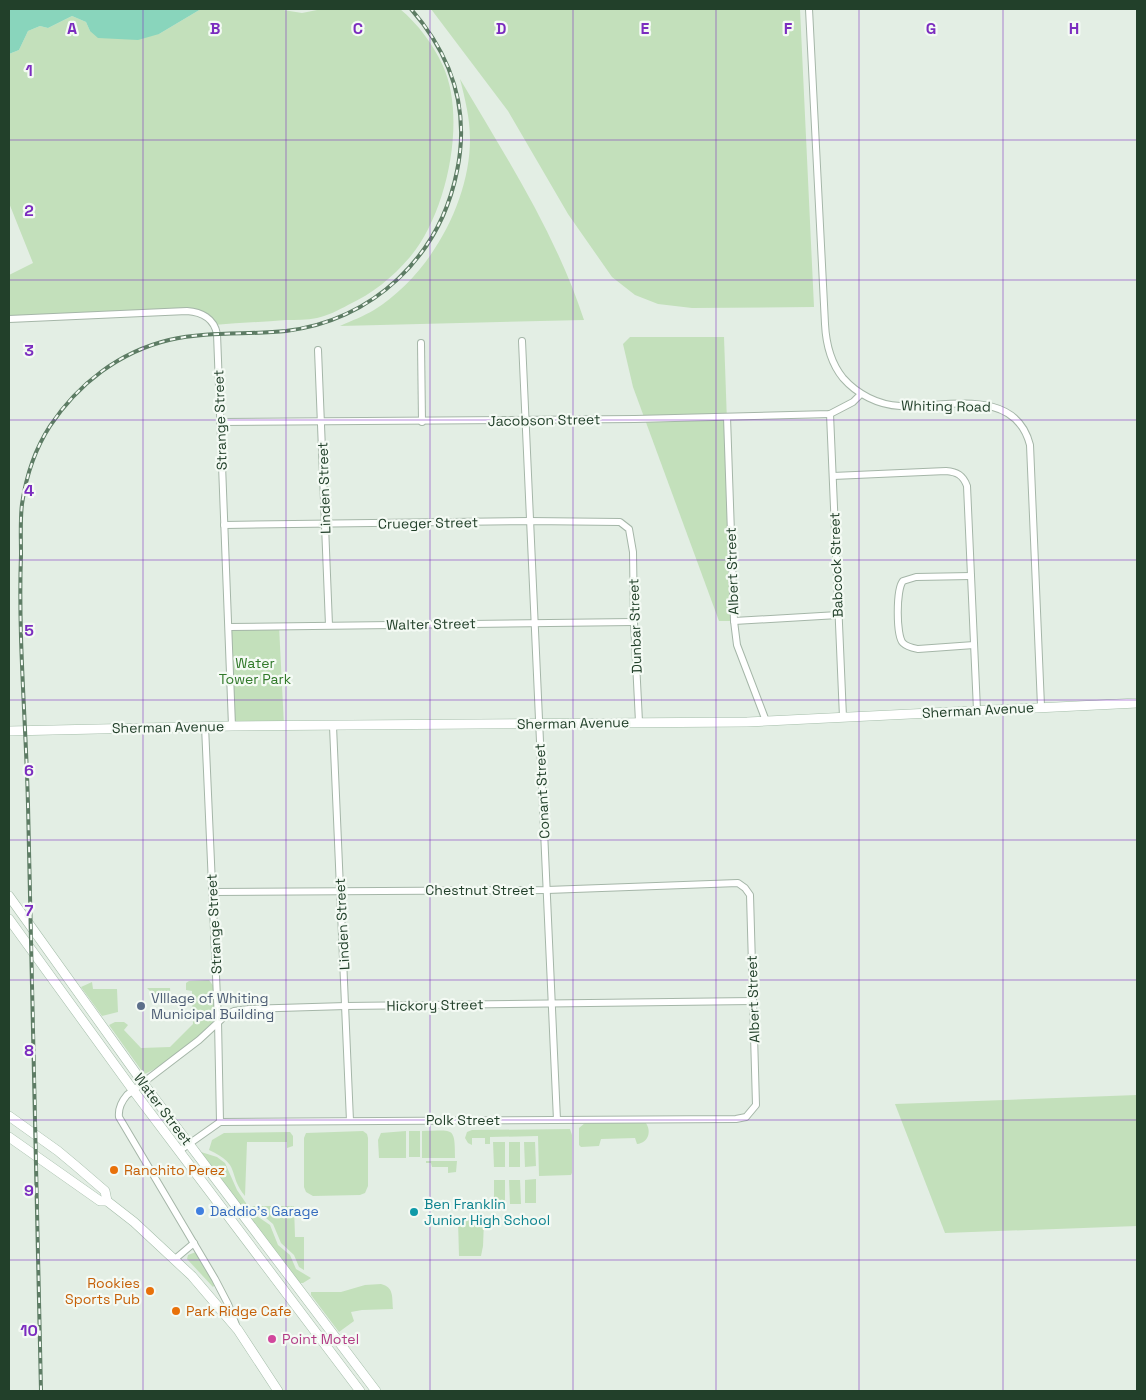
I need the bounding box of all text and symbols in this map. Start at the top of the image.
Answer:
text: A [67,18,77,39]
text: B [210,18,220,39]
text: C [353,18,363,39]
text: D [496,18,506,39]
text: E [641,18,650,39]
text: F [784,18,793,39]
text: G [926,18,936,39]
text: H [1069,18,1079,39]
text: 1 [25,60,33,81]
text: 2 [24,200,34,221]
text: 3 [24,340,34,361]
street label: Strange Street [209,370,231,470]
street label: Whiting Road [901,396,991,416]
street label: Jacobson Street [487,410,601,430]
street label: Linden Street [313,442,335,534]
text: 4 [24,480,34,501]
street label: Babcock Street [825,512,847,618]
street label: Crueger Street [378,513,478,533]
street label: Albert Street [721,527,743,615]
street label: Dunbar Street [624,578,646,674]
street label: Walter Street [386,614,476,634]
text: 5 [24,620,34,641]
park label: Water Tower Park [219,654,292,688]
street label: Sherman Avenue [921,698,1035,722]
street label: Sherman Avenue [517,713,629,733]
street label: Sherman Avenue [112,717,224,737]
street label: Conant Street [531,743,553,839]
text: 6 [24,760,34,781]
street label: Strange Street [202,873,226,975]
street label: Linden Street [331,878,353,970]
street label: Chestnut Street [425,881,535,899]
text: 7 [25,900,34,921]
street label: Albert Street [742,955,764,1043]
place label: VIllage of Whiting Municipal Building [151,989,274,1023]
street label: Hickory Street [386,995,484,1015]
marker: VIllage of Whiting Municipal Building [135,1000,147,1012]
text: 8 [24,1040,34,1061]
street label: Water Street [130,1069,196,1149]
street label: Polk Street [426,1111,500,1129]
place label: Ranchito Perez [124,1161,225,1179]
marker: Ranchito Perez [108,1164,120,1176]
text: 9 [24,1180,34,1201]
place label: Ben Franklin Junior High School [424,1195,550,1229]
place label: Daddio's Garage [210,1202,319,1220]
marker: Daddio's Garage [194,1205,206,1217]
marker: Ben Franklin Junior High School [408,1206,420,1218]
place label: Rookies Sports Pub [65,1274,140,1308]
marker: Rookies Sports Pub [144,1285,156,1297]
place label: Park Ridge Cafe [186,1302,292,1320]
marker: Park Ridge Cafe [170,1305,182,1317]
text: 10 [20,1320,38,1341]
place label: Point Motel [282,1330,359,1348]
marker: Point Motel [266,1333,278,1345]

